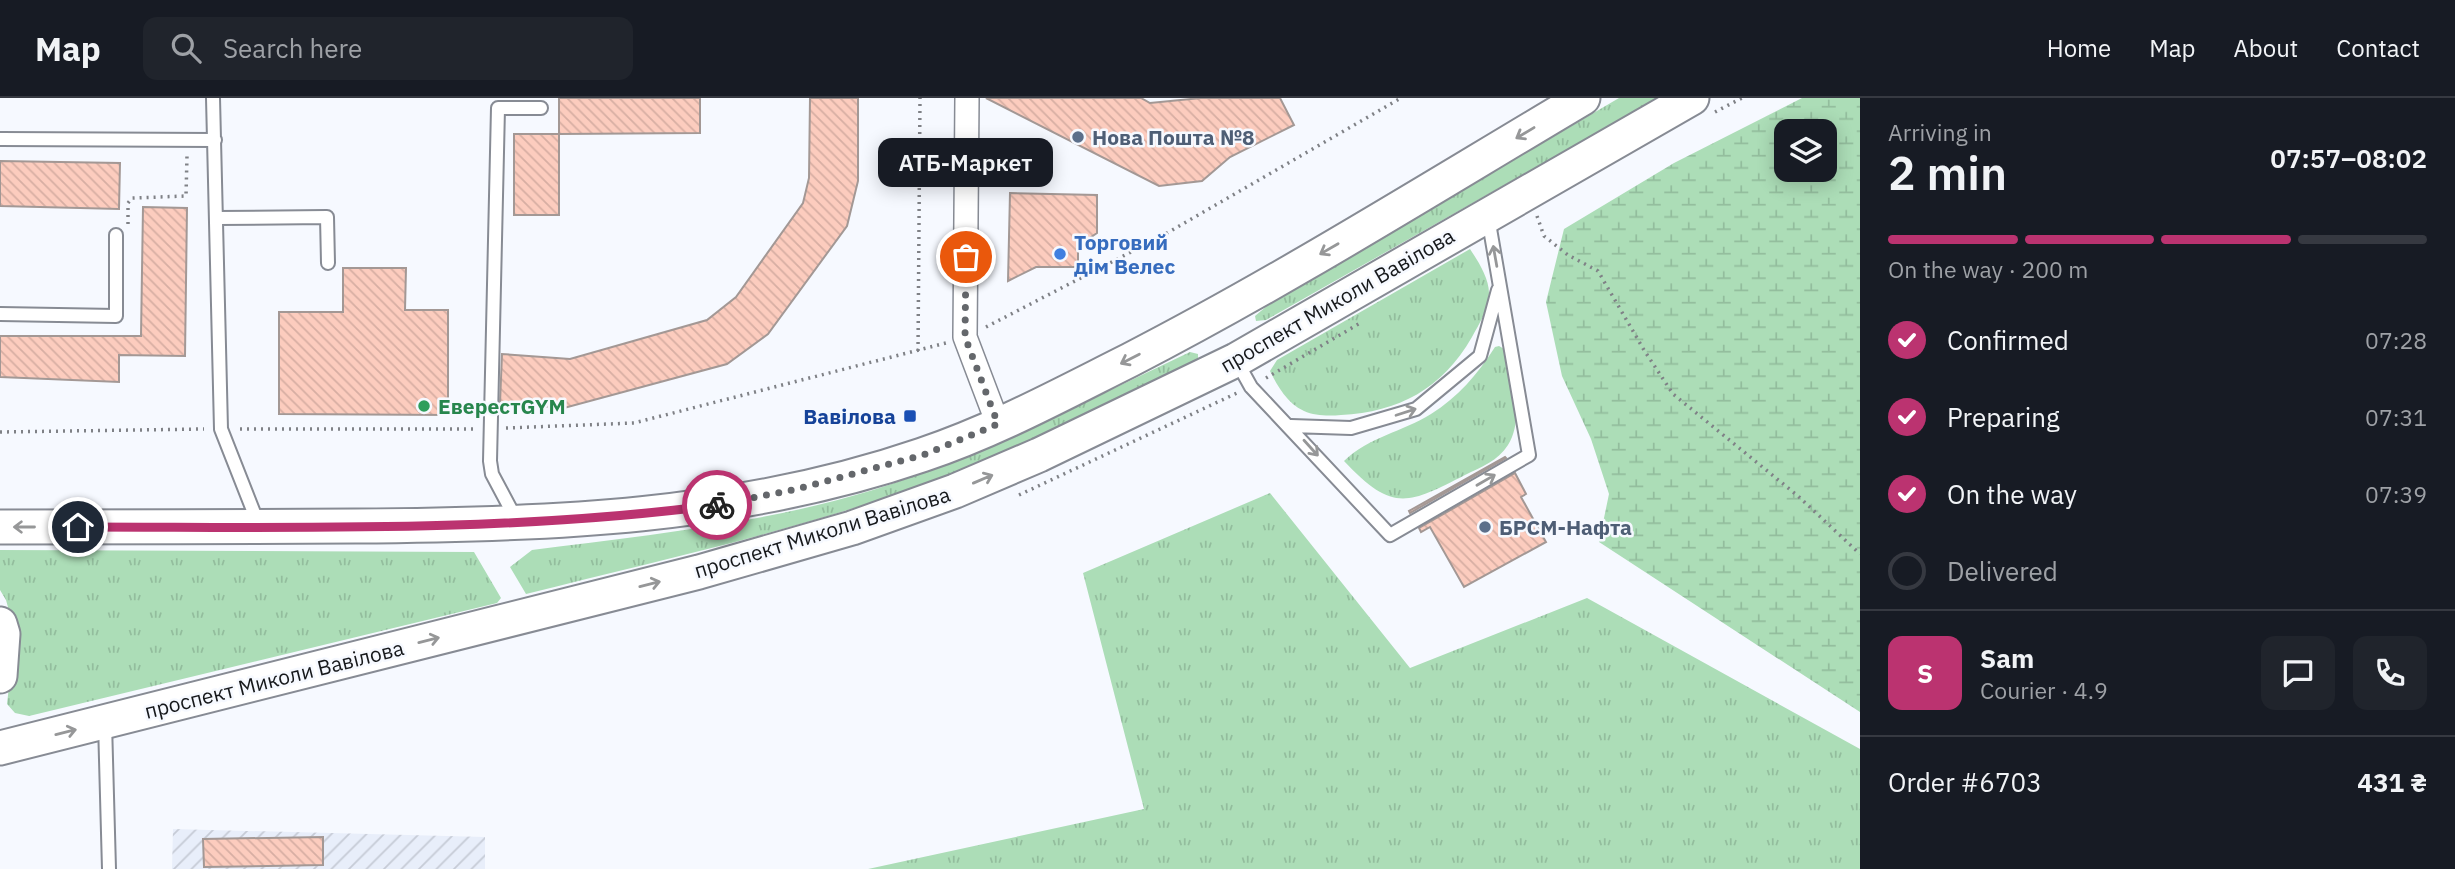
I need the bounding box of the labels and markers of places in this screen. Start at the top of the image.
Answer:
place label: Нова Пошта №8 [1092,123,1255,151]
marker: Нова Пошта №8 [1070,129,1086,145]
callout: АТБ-Маркет [878,138,1054,187]
pin [936,227,996,287]
place label: Торговий дім Велес [1074,228,1175,280]
marker: Торговий дім Велес [1052,246,1068,262]
place label: ЕверестGYM [438,392,566,420]
marker: ЕверестGYM [416,398,432,414]
place label: Вавілова [803,402,896,430]
marker: Вавілова [902,408,918,424]
pin [48,497,108,557]
place label: БРСМ-Нафта [1499,513,1632,541]
marker: БРСМ-Нафта [1477,519,1493,535]

